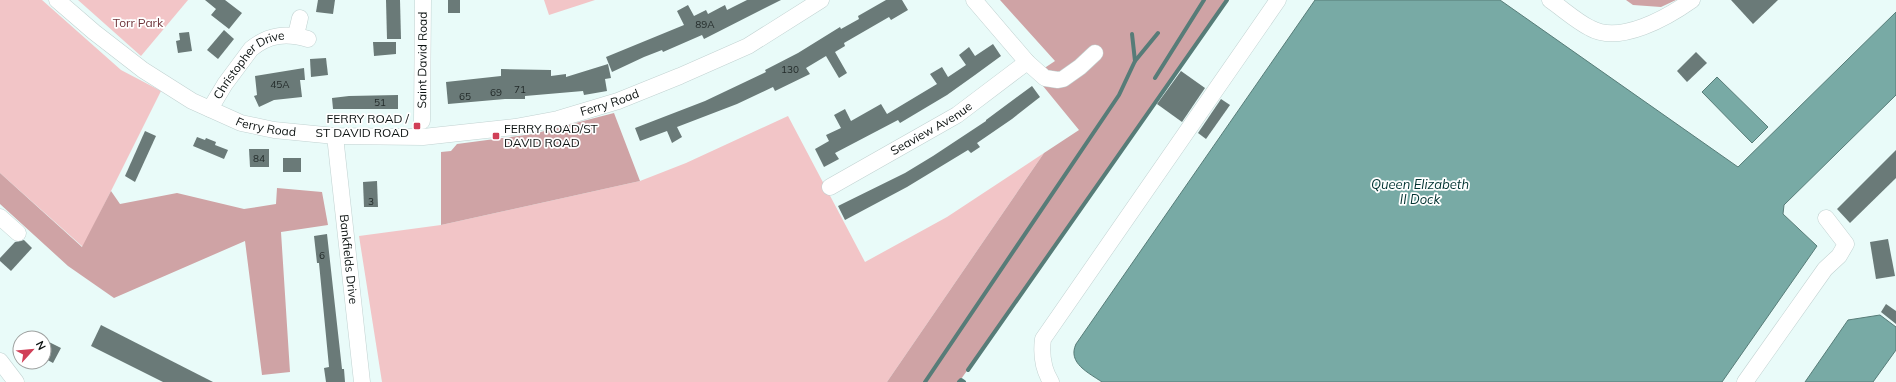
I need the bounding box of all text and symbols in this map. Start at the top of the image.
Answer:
street label: Saint David Road [414,11,430,109]
park label: Torr Park [113,15,164,30]
house number: 89A [695,18,715,31]
street label: Christopher Drive [210,28,285,102]
house number: 130 [781,63,799,76]
house number: 45A [270,78,290,91]
house number: 71 [514,83,526,96]
street label: Ferry Road [578,85,641,119]
house number: 69 [490,86,502,99]
house number: 65 [459,90,471,103]
house number: 51 [374,96,386,109]
street label: Seaview Avenue [888,98,975,158]
place label: FERRY ROAD / ST DAVID ROAD [316,111,410,140]
street label: Ferry Road [233,114,297,139]
marker: FERRY ROAD / ST DAVID ROAD [412,121,422,131]
place label: FERRY ROAD/ST DAVID ROAD [504,121,598,150]
marker: FERRY ROAD/ST DAVID ROAD [491,131,501,141]
house number: 84 [253,152,265,165]
water label: Queen Elizabeth II Dock [1371,176,1469,207]
house number: 3 [368,195,374,208]
street label: Bankfields Drive [337,214,361,305]
house number: 6 [319,249,325,262]
north arrow [12,330,52,370]
text: N [33,339,49,352]

